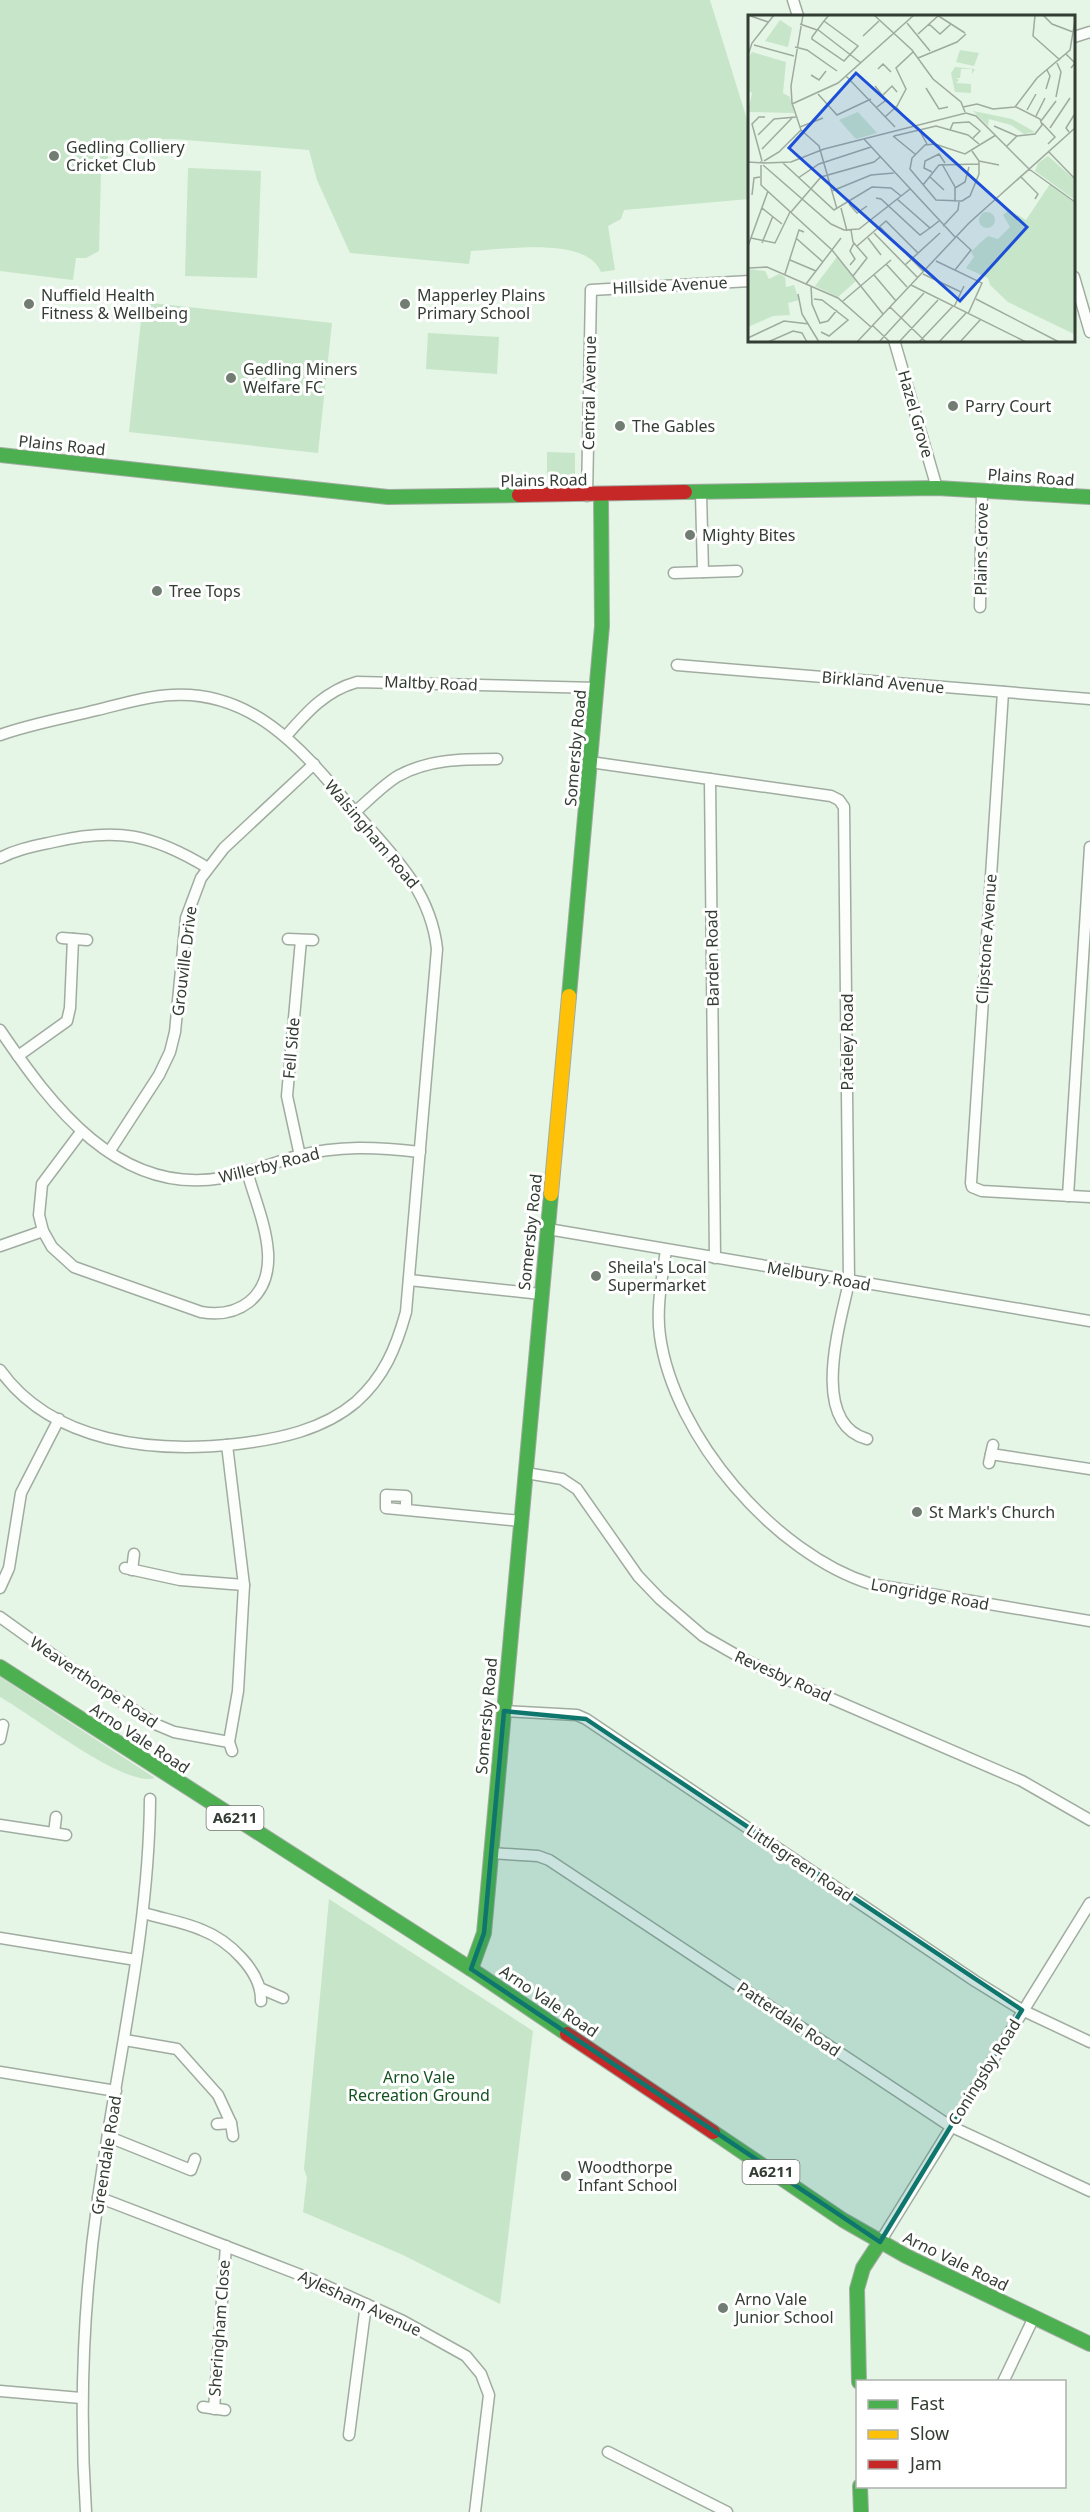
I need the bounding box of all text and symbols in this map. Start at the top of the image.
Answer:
inset map [748,15,1075,342]
place label: Gedling Colliery Cricket Club [66,136,185,176]
marker: Gedling Colliery Cricket Club [47,149,61,163]
street label: Hillside Avenue [612,271,728,299]
place label: Nuffield Health Fitness & Wellbeing [41,284,188,324]
place label: Mapperley Plains Primary School [417,284,545,324]
marker: Nuffield Health Fitness & Wellbeing [22,297,36,311]
marker: Mapperley Plains Primary School [398,297,412,311]
street label: Central Avenue [577,336,601,450]
place label: Gedling Miners Welfare FC [243,358,357,398]
street label: Hazel Grove [893,368,939,460]
marker: Gedling Miners Welfare FC [224,371,238,385]
place label: Parry Court [965,395,1051,417]
marker: Parry Court [946,399,960,413]
place label: The Gables [632,415,715,437]
marker: The Gables [613,419,627,433]
street label: Plains Road [18,430,106,460]
street label: Plains Road [987,463,1075,491]
street label: Plains Road [500,468,588,492]
street label: Plains Grove [969,502,993,596]
place label: Mighty Bites [702,524,795,546]
marker: Mighty Bites [683,528,697,542]
place label: Tree Tops [169,580,241,602]
marker: Tree Tops [150,584,164,598]
street label: Birkland Avenue [821,666,945,698]
street label: Maltby Road [384,670,478,696]
street label: Somersby Road [559,689,591,807]
street label: Walsingham Road [320,775,424,893]
street label: Clipstone Avenue [970,873,1002,1005]
street label: Grouville Drive [166,905,202,1017]
street label: Barden Road [700,909,724,1007]
street label: Pateley Road [836,993,858,1091]
street label: Fell Side [277,1016,305,1080]
street label: Willerby Road [216,1142,322,1188]
street label: Somersby Road [513,1173,547,1291]
place label: Sheila's Local Supermarket [608,1256,707,1296]
street label: Melbury Road [765,1256,873,1296]
marker: Sheila's Local Supermarket [589,1269,603,1283]
place label: St Mark's Church [929,1501,1055,1523]
marker: St Mark's Church [910,1505,924,1519]
street label: Longridge Road [869,1573,991,1615]
street label: Weaverthorpe Road [26,1631,162,1733]
street label: Revesby Road [731,1645,835,1707]
street label: Somersby Road [470,1657,502,1775]
street label: Arno Vale Road [86,1698,194,1778]
road number: A6211 [206,1806,264,1830]
street label: Littlegreen Road [742,1819,858,1907]
street label: Arno Vale Road [495,1960,603,2042]
street label: Patterdale Road [733,1976,845,2062]
street label: Coningsby Road [942,2015,1026,2129]
park label: Arno Vale Recreation Ground [348,2066,490,2106]
street label: Greendale Road [86,2094,126,2216]
place label: Woodthorpe Infant School [578,2156,677,2196]
road number: A6211 [742,2160,800,2184]
marker: Woodthorpe Infant School [559,2169,573,2183]
street label: Arno Vale Road [900,2226,1012,2296]
street label: Sheringham Close [203,2259,235,2397]
street label: Aylesham Avenue [295,2265,425,2341]
place label: Arno Vale Junior School [733,2288,834,2328]
marker: Arno Vale Junior School [716,2301,730,2315]
legend [856,2380,1066,2488]
text: Fast [910,2391,945,2415]
text: Slow [910,2421,949,2445]
text: Jam [908,2451,942,2475]

